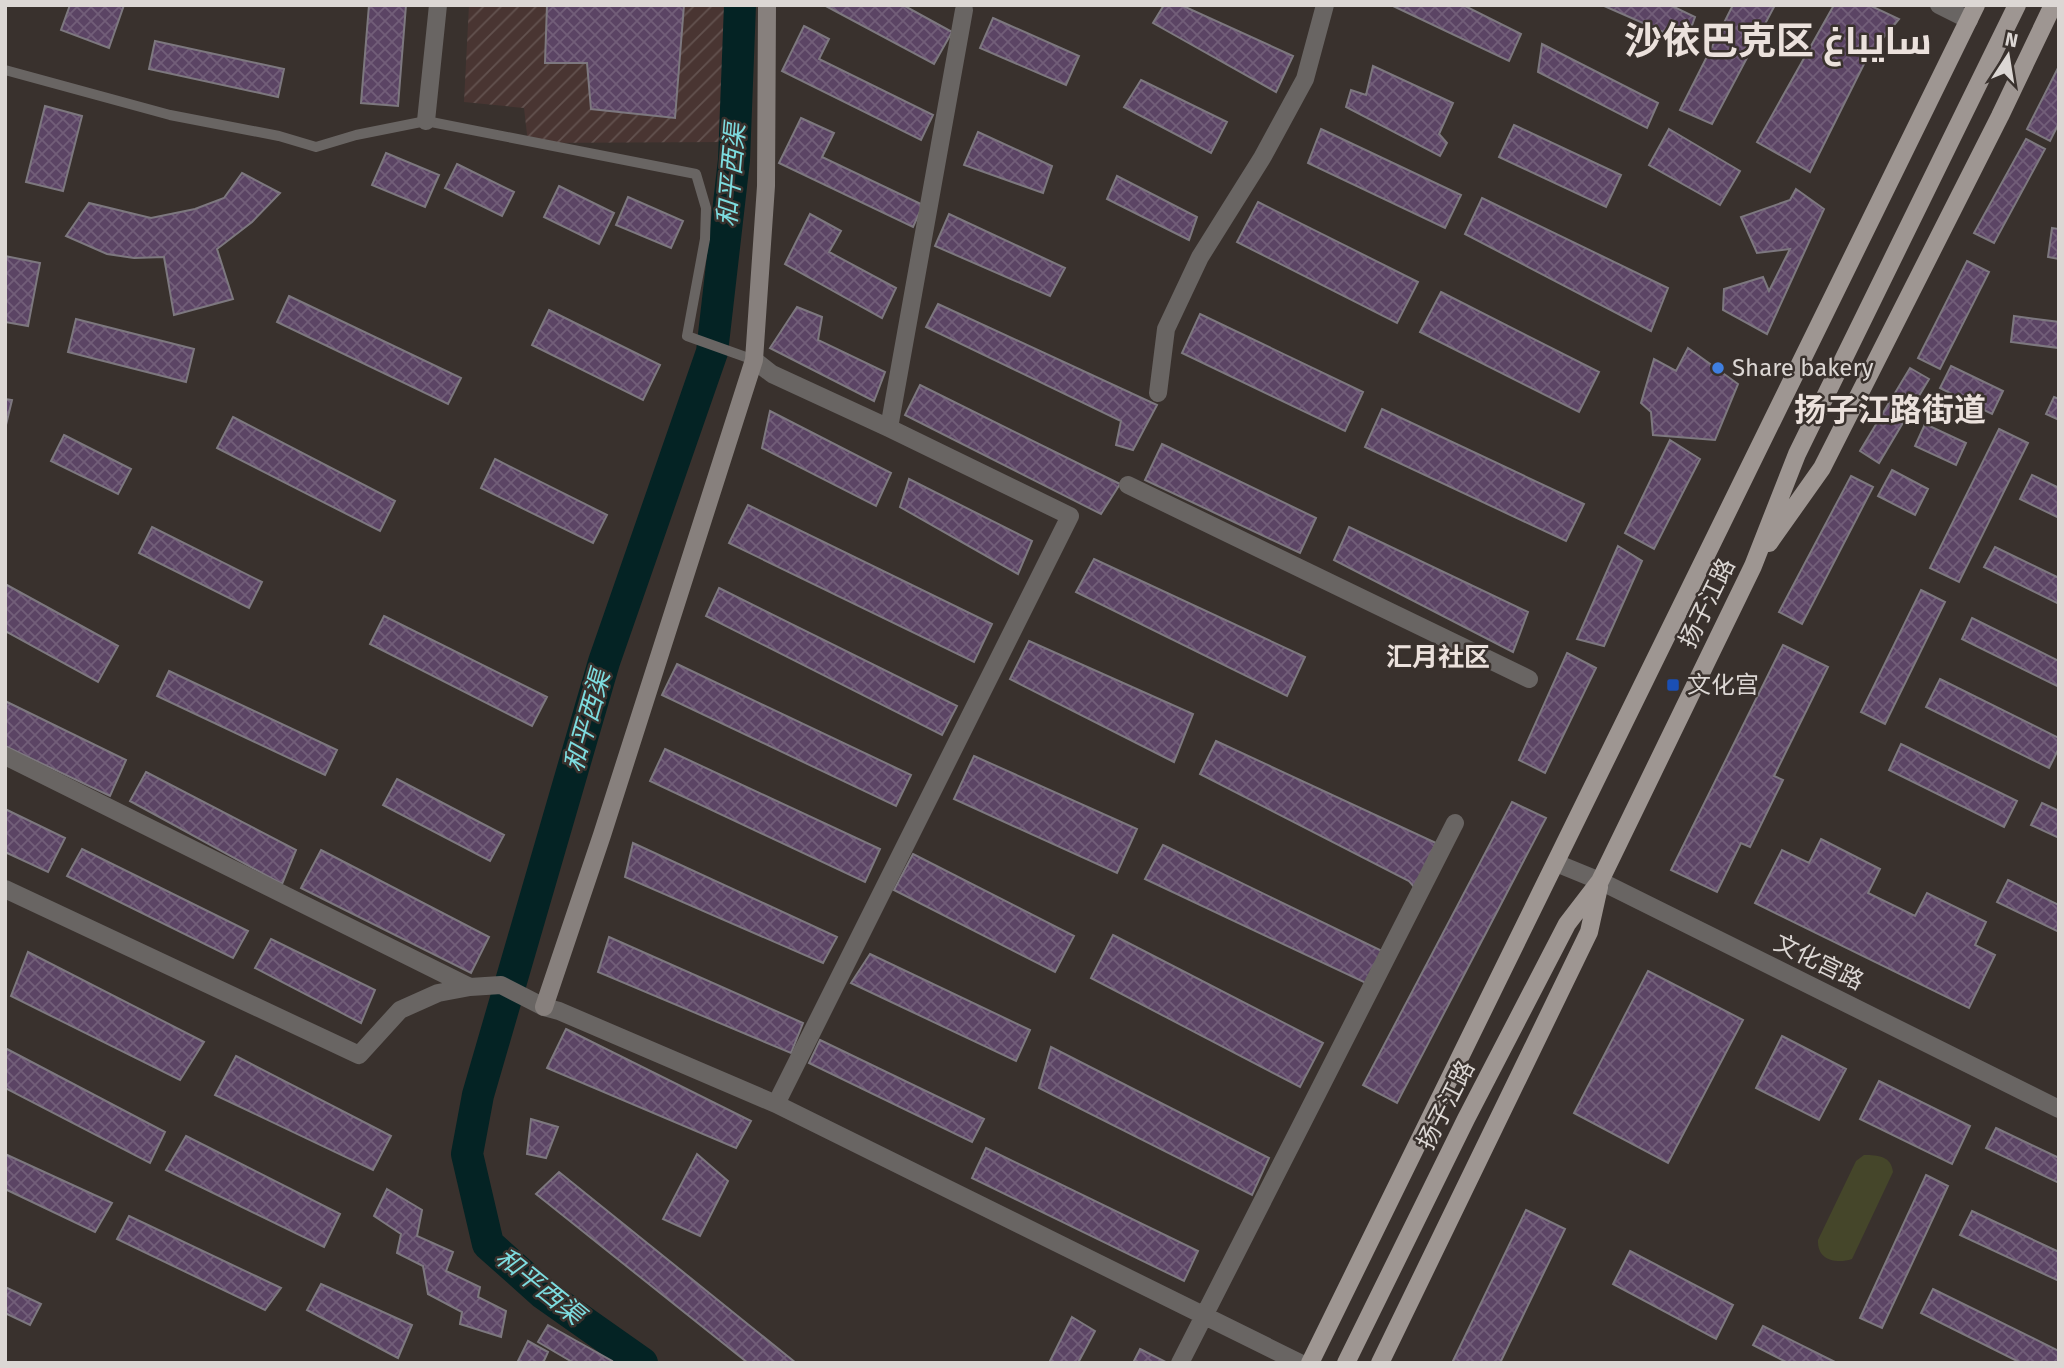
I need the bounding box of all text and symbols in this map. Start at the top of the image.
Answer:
district label: 沙依巴克区 سايباغ [1624,18,1932,67]
north arrow [1973,21,2043,91]
text: N [2003,27,2020,52]
water label: 和平西渠 [712,118,752,228]
place label: Share bakery [1732,354,1874,382]
marker: Share bakery [1710,360,1726,376]
district label: 扬子江路街道 [1794,391,1986,429]
street label: 扬子江路 [1673,554,1741,652]
district label: 汇月社区 [1386,642,1490,673]
water label: 和平西渠 [558,663,618,775]
place label: 文化宫 [1687,671,1759,699]
marker: 文化宫 [1665,677,1681,693]
street label: 文化宫路 [1770,928,1868,996]
street label: 扬子江路 [1412,1056,1480,1154]
water label: 和平西渠 [490,1242,593,1334]

